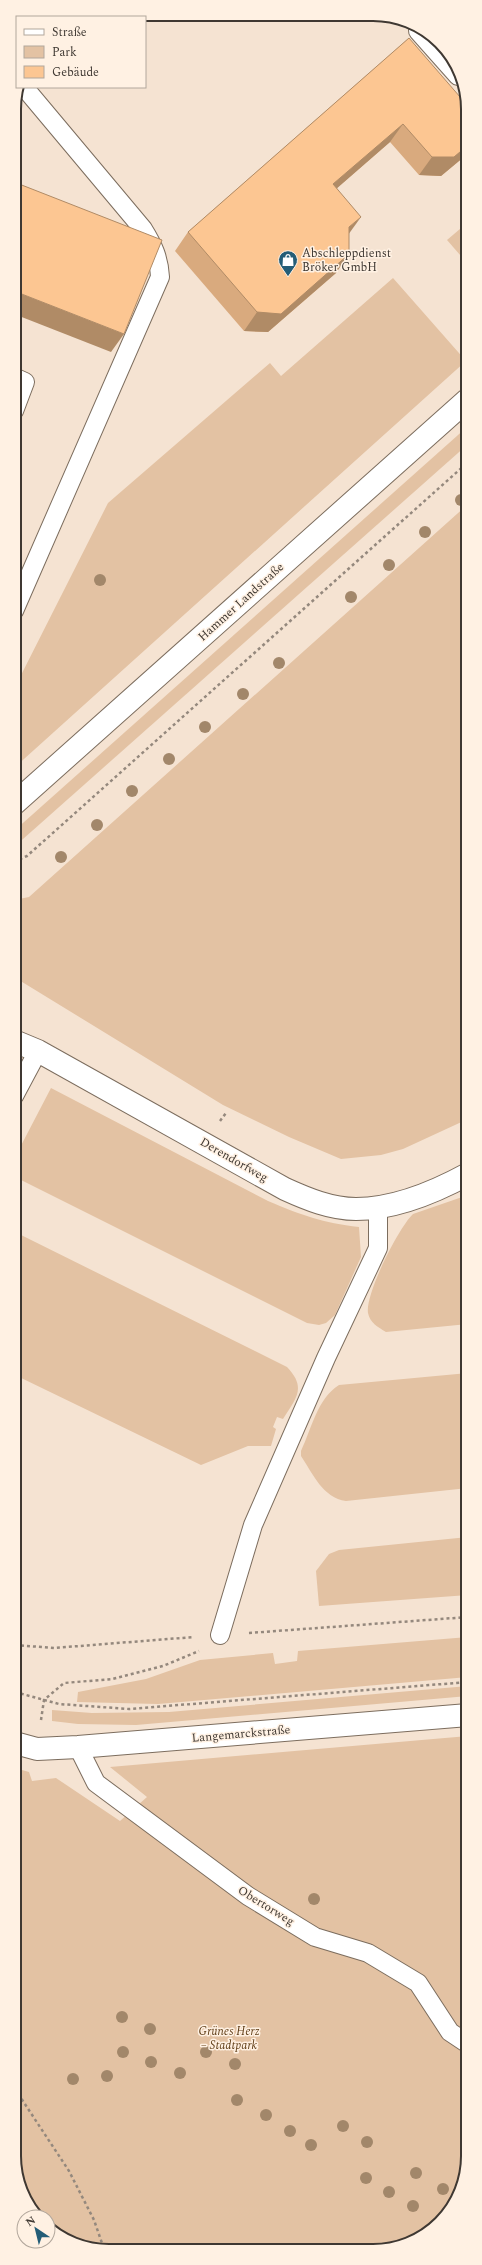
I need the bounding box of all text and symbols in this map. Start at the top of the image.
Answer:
legend [16,16,146,88]
text: Straße [52,23,87,42]
text: Park [52,43,77,62]
text: Gebäude [52,63,99,82]
place label: Abschleppdienst Bröker GmbH [302,244,391,277]
shop icon: Abschleppdienst Bröker GmbH [277,249,299,277]
street label: Hammer Landstraße [194,558,288,646]
street label: Derendorfweg [196,1133,272,1187]
street label: Langemarckstraße [191,1720,291,1748]
street label: Obertorweg [234,1881,298,1931]
park label: Grünes Herz – Stadtpark [198,2022,260,2055]
north arrow [16,2209,56,2249]
text: N [22,2212,39,2231]

